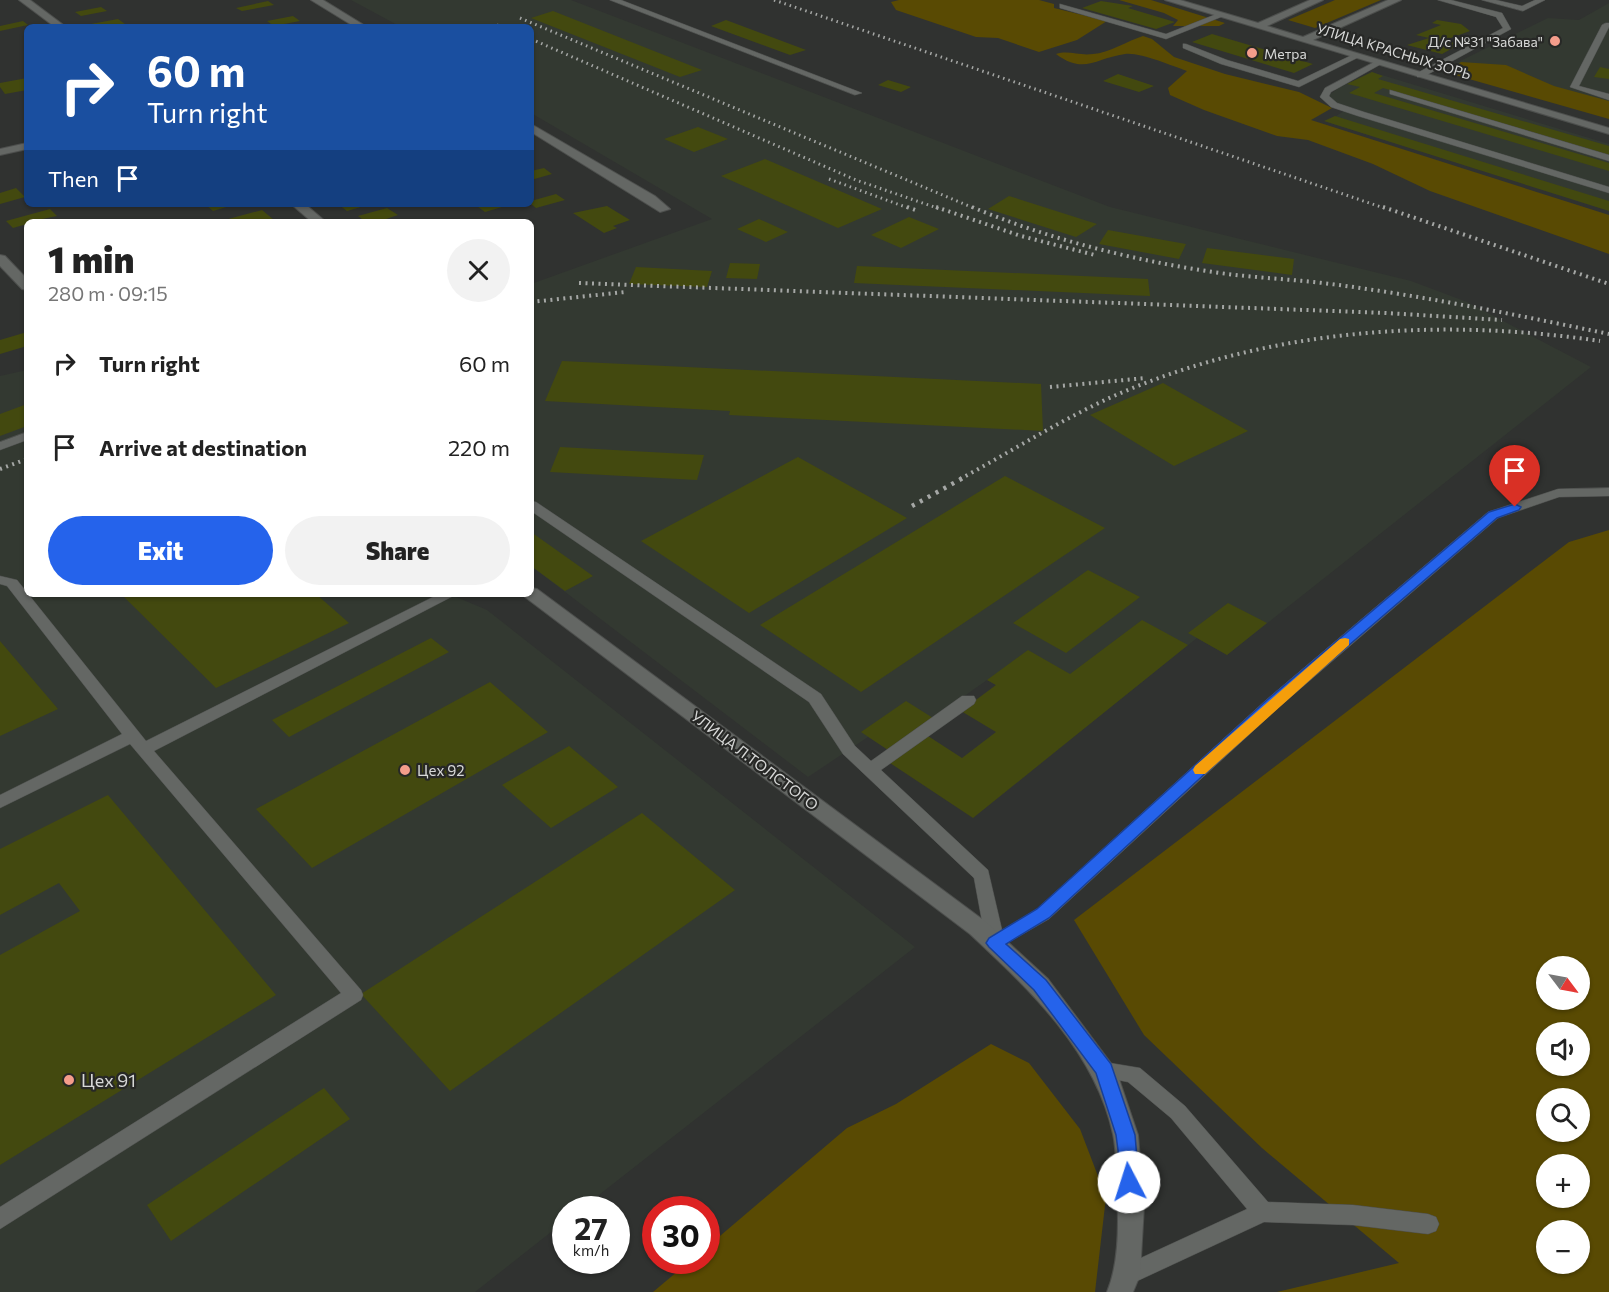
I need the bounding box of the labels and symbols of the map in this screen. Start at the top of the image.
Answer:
street label: УЛИЦА КРАСНЫХ ЗОРЬ [1315,19,1474,83]
place label: Д/с №31 "Забава" [1428,33,1543,50]
marker: Д/с №31 "Забава" [1548,34,1562,48]
place label: Метра [1264,45,1307,62]
marker: Метра [1245,46,1259,60]
pin [1489,445,1540,507]
street label: УЛИЦА Л.ТОЛСТОГО [688,706,822,814]
place label: Цех 92 [417,761,465,779]
marker: Цех 92 [398,763,412,777]
north arrow [1536,956,1590,1010]
place label: Цех 91 [81,1069,136,1091]
marker: Цех 91 [62,1073,76,1087]
position arrow [1097,1150,1161,1214]
speed limit sign: 30 [642,1196,720,1274]

